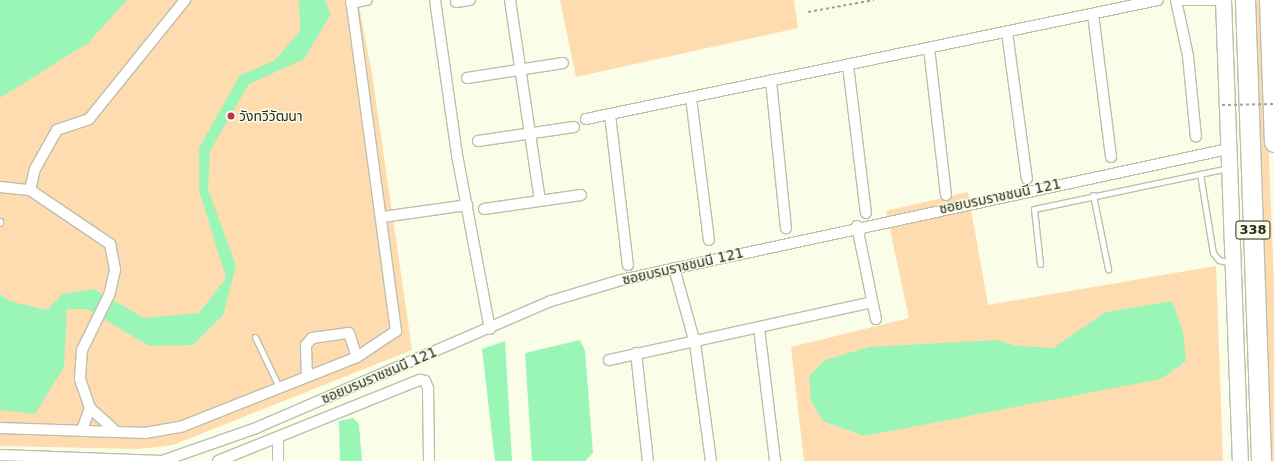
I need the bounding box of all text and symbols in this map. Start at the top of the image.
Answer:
place label: วังทวีวัฒนา [239,108,303,124]
marker: วังทวีวัฒนา [226,111,236,121]
street label: ซอยบรมราชชนนี 121 [937,175,1063,217]
road number: 338 [1235,219,1271,241]
street label: ซอยบรมราชชนนี 121 [621,244,745,288]
street label: ซอยบรมราชชนนี 121 [319,343,439,407]

